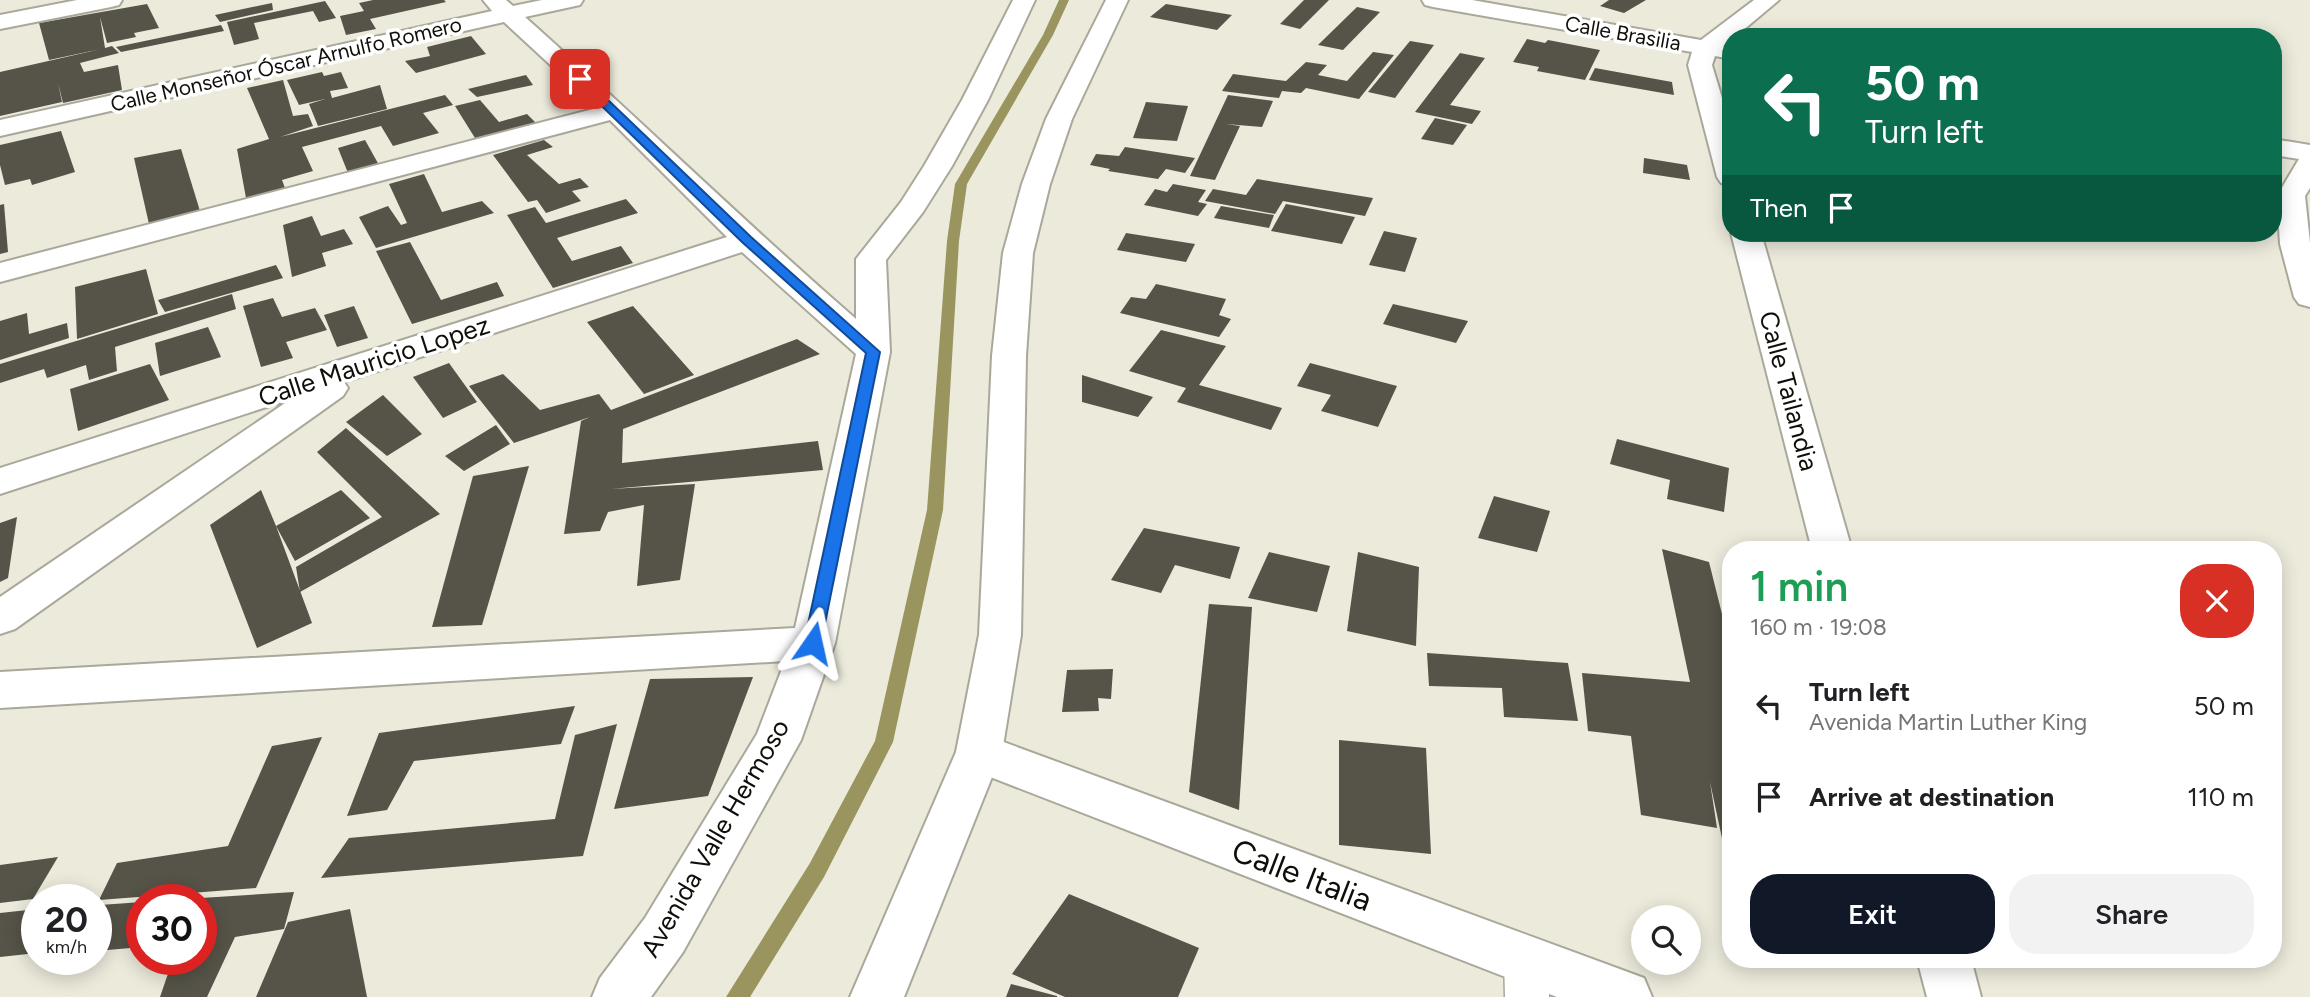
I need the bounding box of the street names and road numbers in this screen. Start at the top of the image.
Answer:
street label: Calle Monseñor Óscar Arnulfo Romero [108,11,464,117]
street label: Calle Brasilia [1563,11,1683,55]
street label: Calle Tailandia [1752,308,1826,474]
street label: Calle Mauricio Lopez [254,309,494,413]
street label: Avenida Valle Hermoso [634,713,796,963]
street label: Calle Italia [1227,831,1377,919]

